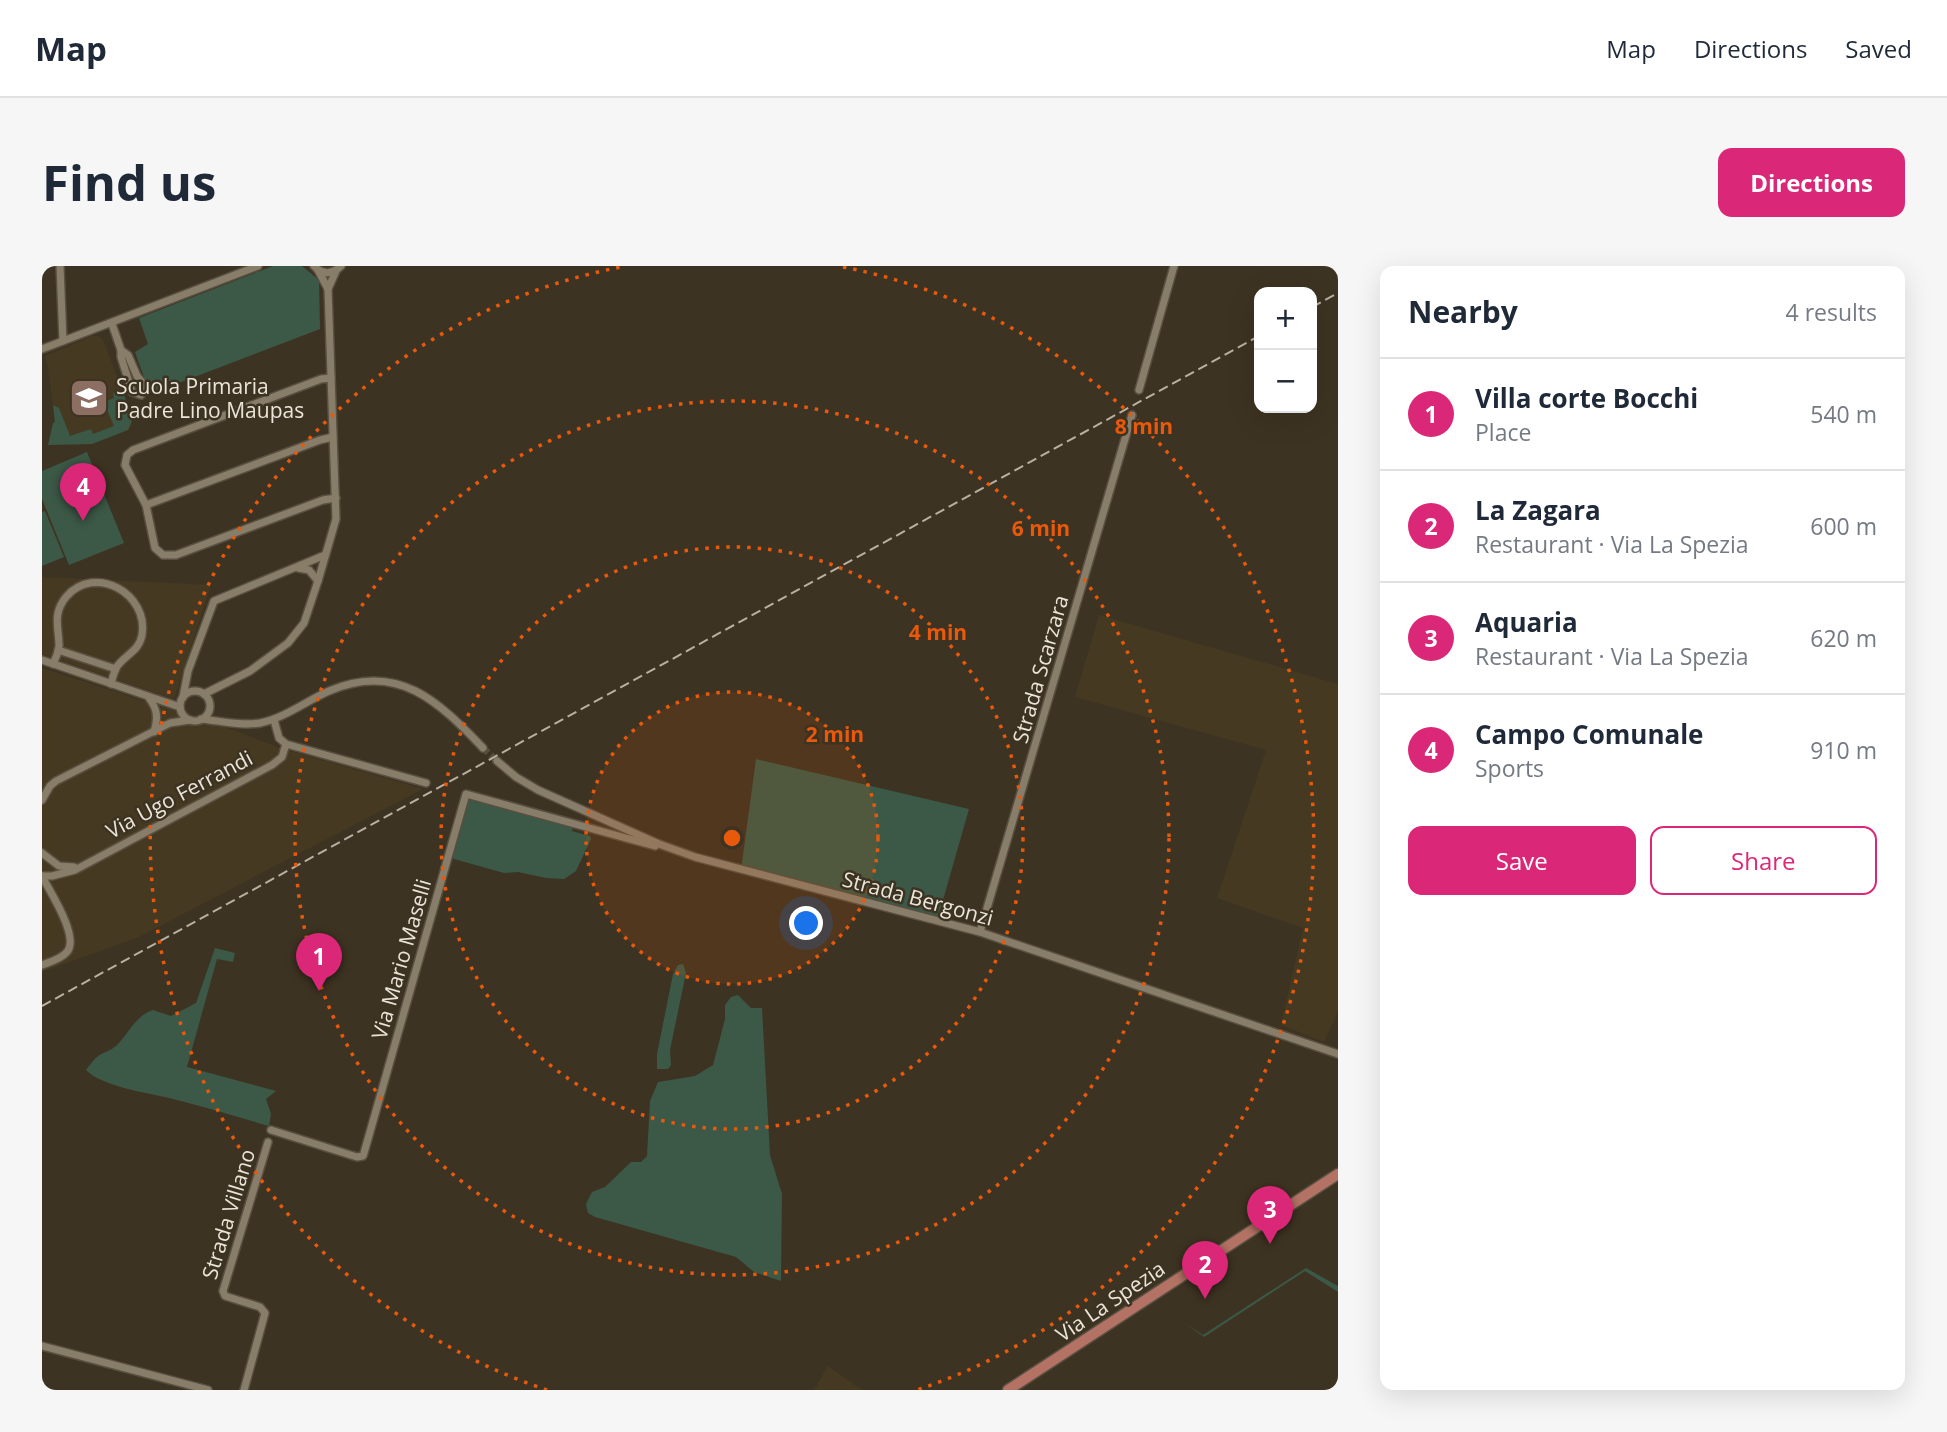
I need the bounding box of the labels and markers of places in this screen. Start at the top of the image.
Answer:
place label: Scuola Primaria Padre Lino Maupas [116,372,304,424]
school or university icon: Scuola Primaria Padre Lino Maupas [68,377,110,419]
pin: 4 [60,463,106,521]
centre of rings [720,826,744,850]
pin: 1 [296,933,342,991]
pin: 3 [1247,1186,1293,1244]
pin: 2 [1182,1241,1228,1299]

